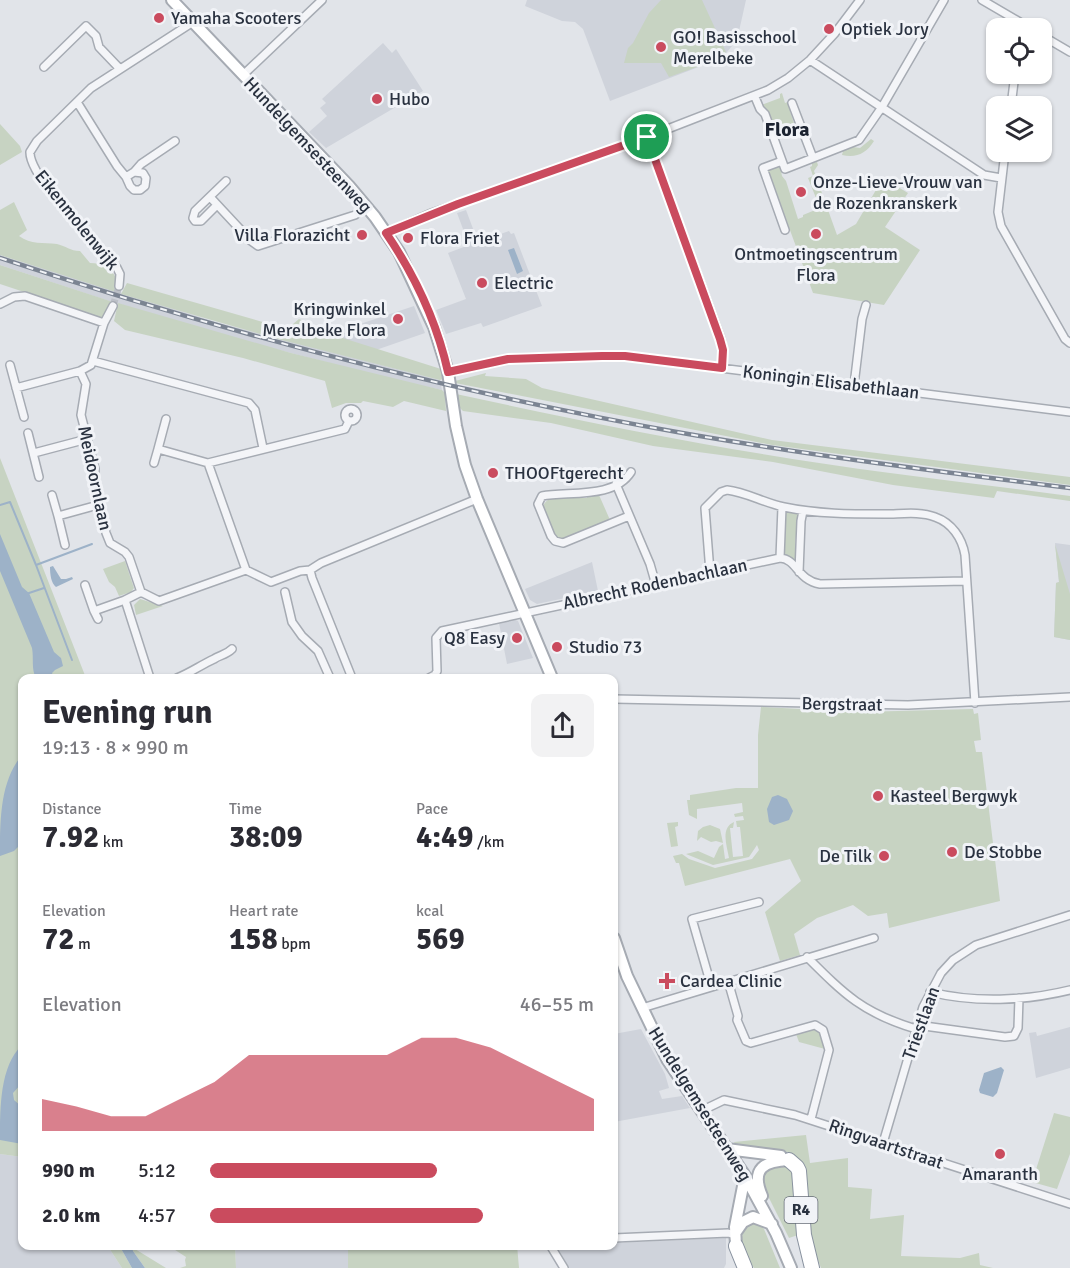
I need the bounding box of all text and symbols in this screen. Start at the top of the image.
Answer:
place label: Yamaha Scooters [171,7,301,29]
marker: Yamaha Scooters [152,11,166,25]
place label: Optiek Jory [841,18,929,40]
map controls [986,18,1052,162]
button: locate [986,18,1052,84]
marker: Optiek Jory [822,22,836,36]
place label: GO! Basisschool Merelbeke [673,26,796,69]
marker: GO! Basisschool Merelbeke [654,40,668,54]
street label: Hundelgemsesteenweg [239,72,377,218]
place label: Hubo [389,88,430,110]
marker: Hubo [370,92,384,106]
button: layers [986,96,1052,162]
pin [621,111,672,162]
district label: Flora [764,117,810,142]
icon: arrive [630,120,663,153]
street label: Eikenmolenwijk [30,166,124,274]
place label: Onze-Lieve-Vrouw van de Rozenkranskerk [813,171,983,214]
marker: Onze-Lieve-Vrouw van de Rozenkranskerk [794,185,808,199]
place label: Villa Florazicht [234,224,350,246]
place label: Flora Friet [420,227,500,249]
marker: Ontmoetingscentrum Flora [809,227,823,241]
marker: Villa Florazicht [355,228,369,242]
marker: Flora Friet [401,231,415,245]
place label: Ontmoetingscentrum Flora [734,243,898,286]
place label: Electric [494,272,553,294]
marker: Electric [475,276,489,290]
place label: Kringwinkel Merelbeke Flora [262,298,386,341]
marker: Kringwinkel Merelbeke Flora [391,312,405,326]
street label: Koningin Elisabethlaan [741,360,921,404]
street label: Meidoornlaan [73,424,117,532]
place label: THOOFtgerecht [505,462,623,484]
marker: THOOFtgerecht [486,466,500,480]
street label: Albrecht Rodenbachlaan [561,554,749,614]
place label: Q8 Easy [444,627,506,649]
marker: Q8 Easy [510,631,524,645]
place label: Studio 73 [569,636,642,658]
marker: Studio 73 [550,640,564,654]
text: Evening run [42,692,212,733]
street label: Bergstraat [801,692,883,716]
button: share [531,694,594,757]
text: 19:13 · 8 × 990 m [42,735,189,760]
place label: Kasteel Bergwyk [890,785,1017,807]
marker: Kasteel Bergwyk [871,789,885,803]
text: Distance [42,799,102,819]
text: Time [229,799,262,819]
text: Pace [416,799,448,819]
text: 7.92 [42,819,99,856]
text: 38:09 [229,819,303,856]
text: 4:49 [416,819,473,856]
text: km [99,832,124,852]
text: /km [473,832,505,852]
place label: De Stobbe [964,841,1042,863]
place label: De Tilk [819,845,872,867]
marker: De Stobbe [945,845,959,859]
marker: De Tilk [877,849,891,863]
text: Elevation [42,901,106,921]
text: Heart rate [229,901,298,921]
text: kcal [416,901,444,921]
text: 72 [42,921,74,958]
text: 158 [229,921,278,958]
text: 569 [416,921,465,958]
text: m [74,934,91,954]
text: bpm [278,934,311,954]
place label: Cardea Clinic [680,970,782,992]
marker: Cardea Clinic [658,972,676,990]
street label: Triestlaan [898,983,944,1063]
text: Elevation [42,992,122,1017]
text: 46–55 m [520,992,594,1017]
street label: Hundelgemsesteenweg [643,1023,757,1185]
street label: Ringvaartstraat [826,1114,946,1174]
marker: Amaranth [993,1147,1007,1161]
text: 990 m [42,1158,95,1183]
text: 5:12 [138,1158,176,1183]
place label: Amaranth [962,1163,1038,1185]
road number: R4 [784,1197,818,1223]
text: 2.0 km [42,1203,100,1228]
text: 4:57 [138,1203,176,1228]

